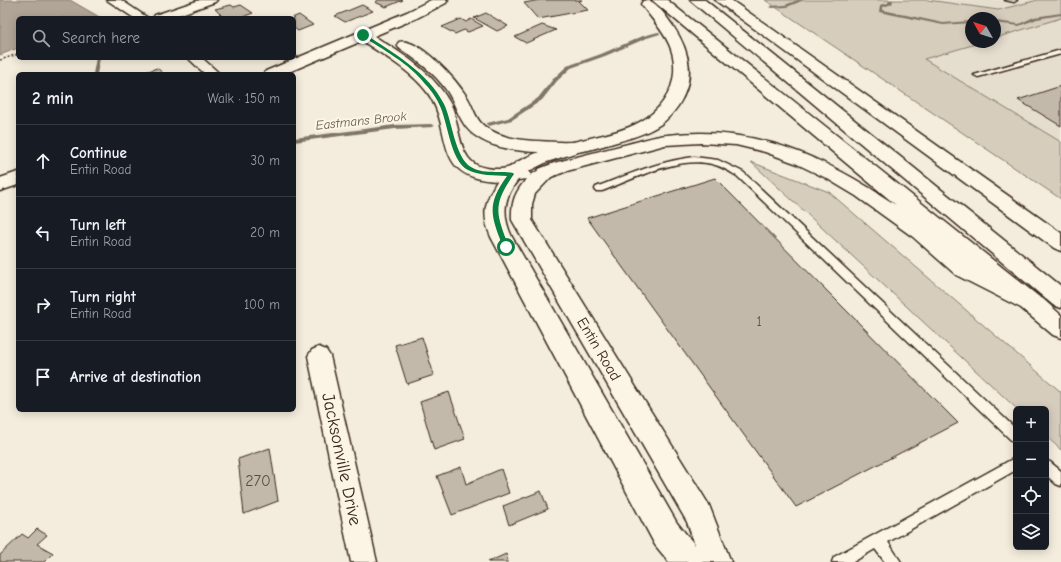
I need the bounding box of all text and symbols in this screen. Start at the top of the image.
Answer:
north arrow [965,12,1001,48]
search box [16,16,296,60]
route end [354,26,372,44]
icon: search [30,27,52,49]
text: Search here [62,29,140,47]
text: 2 min [32,89,73,108]
text: Walk · 150 m [208,91,280,106]
water label: Eastmans Brook [315,108,408,133]
text: Continue [70,144,127,162]
icon: ahead [32,150,54,172]
text: 30 m [250,153,280,168]
text: Entin Road [70,162,131,177]
text: Turn left [70,216,126,234]
icon: left [32,222,54,244]
text: 20 m [250,225,280,240]
text: Entin Road [70,234,131,249]
route start [497,238,515,256]
text: Turn right [70,288,136,306]
icon: right [32,294,54,316]
text: 100 m [244,297,280,312]
text: Entin Road [70,306,131,321]
street label: Entin Road [573,314,625,384]
house number: 1 [756,314,762,329]
icon: arrive [32,366,54,388]
text: Arrive at destination [70,368,201,386]
street label: Jacksonville Drive [317,391,366,527]
map controls [1013,406,1049,550]
button: + [1013,406,1049,442]
button: − [1013,442,1049,478]
house number: 270 [245,472,271,490]
button: locate [1013,478,1049,514]
button: layers [1013,514,1049,550]

